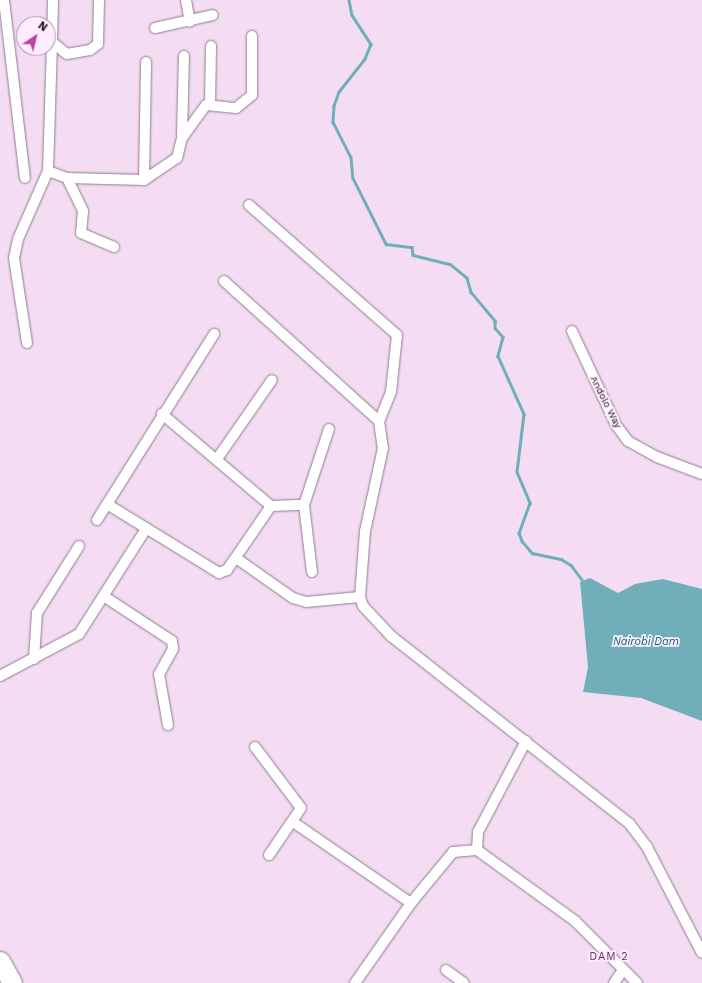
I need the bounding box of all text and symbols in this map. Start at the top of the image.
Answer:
north arrow [16,16,56,56]
text: N [36,19,50,34]
street label: Andolo Way [588,374,624,430]
water label: Nairobi Dam [613,635,679,649]
district label: DAM 2 [589,950,629,964]

